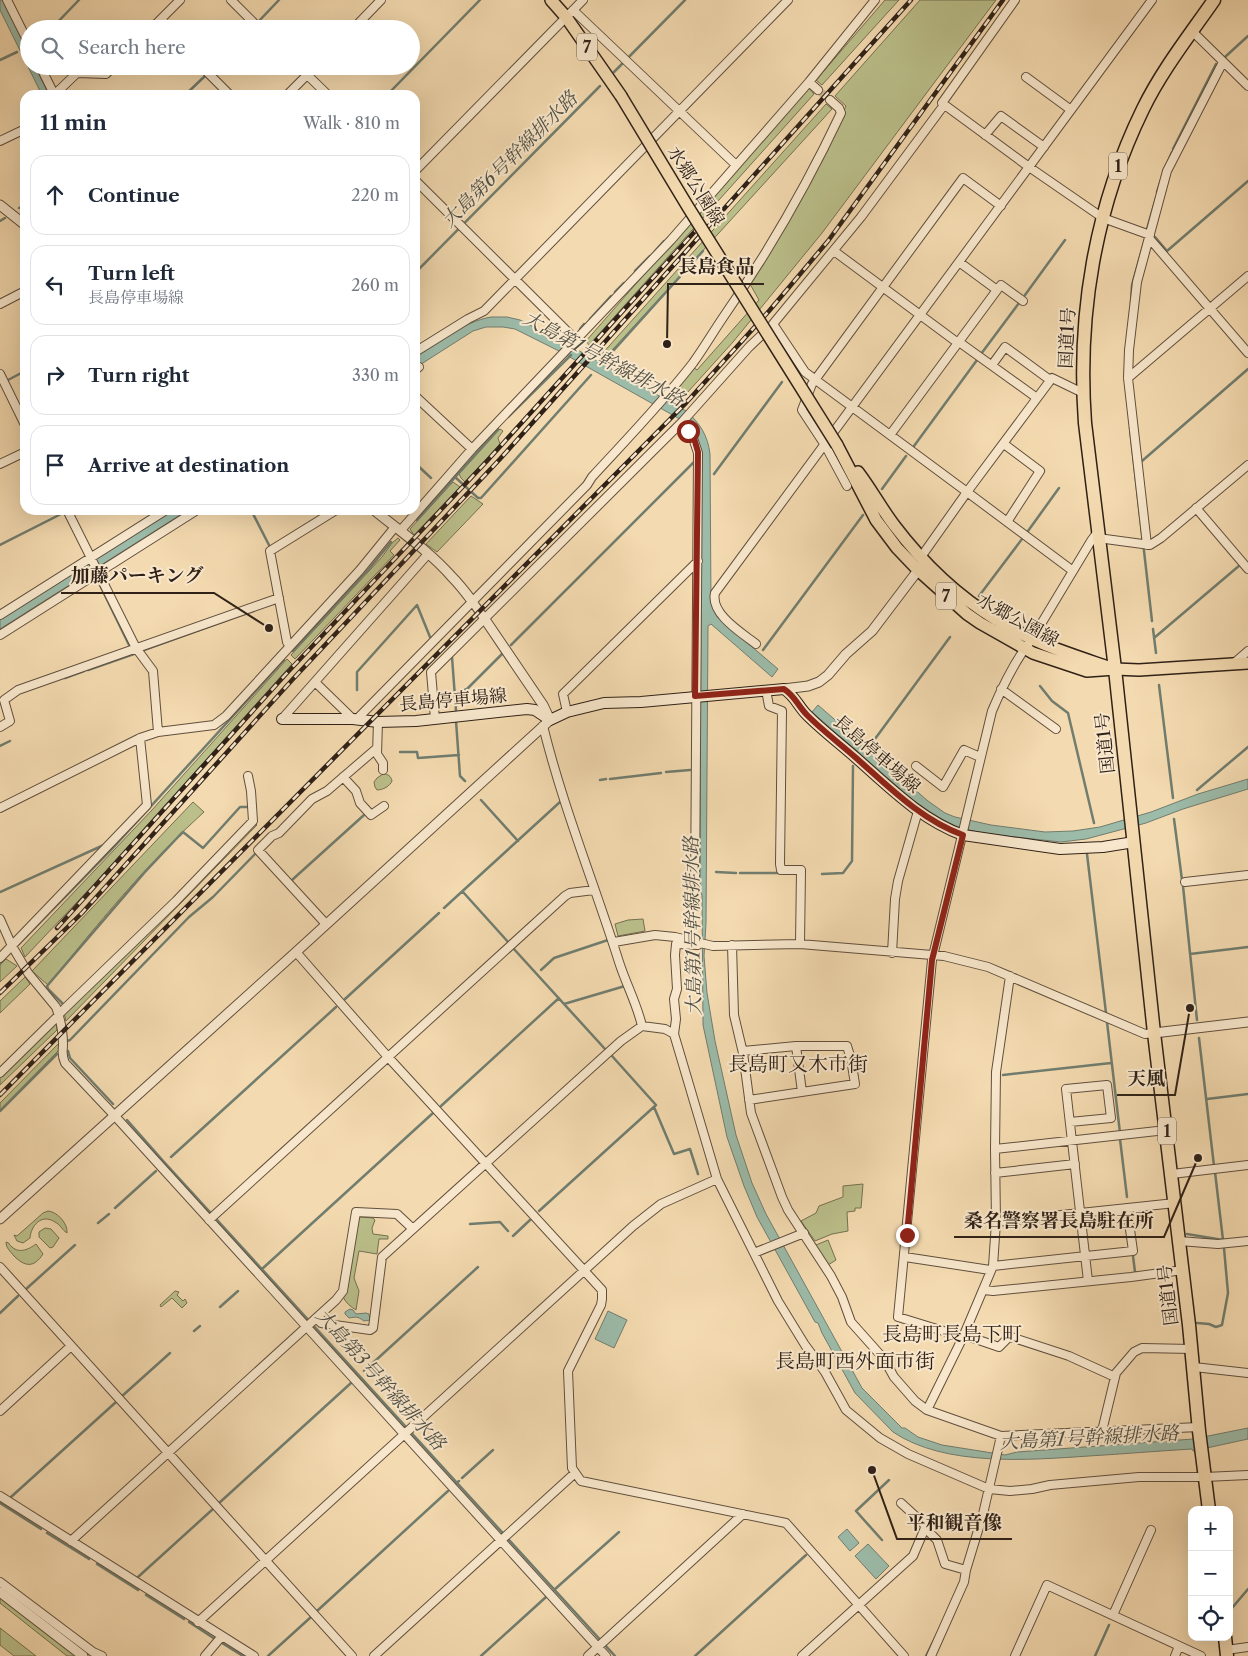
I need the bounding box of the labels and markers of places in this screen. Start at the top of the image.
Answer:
callout: 長島食品 [668,250,764,284]
callout: 加藤パーキング [61,559,214,593]
callout: 天風 [1117,1061,1175,1095]
callout: 桑名警察署長島駐在所 [954,1203,1164,1237]
callout: 平和観音像 [897,1505,1012,1539]

